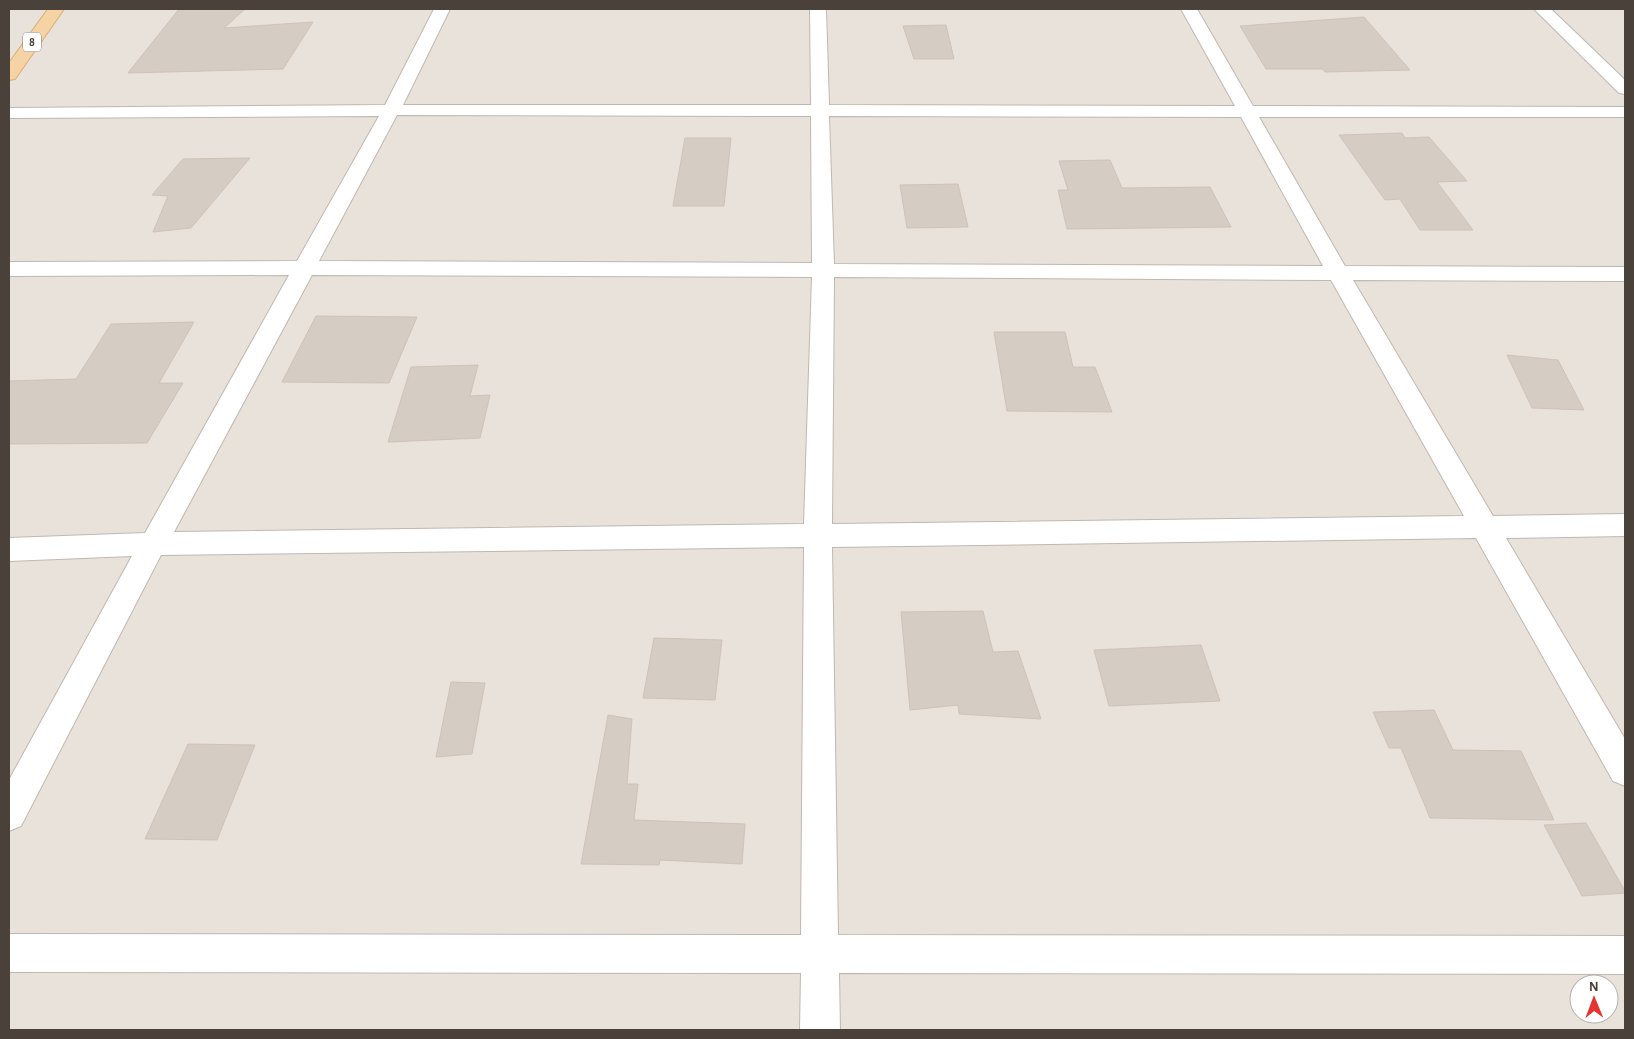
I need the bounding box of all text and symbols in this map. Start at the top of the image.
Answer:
road number: 8 [23,32,41,52]
north arrow [1569,974,1619,1024]
text: N [1589,980,1599,994]

